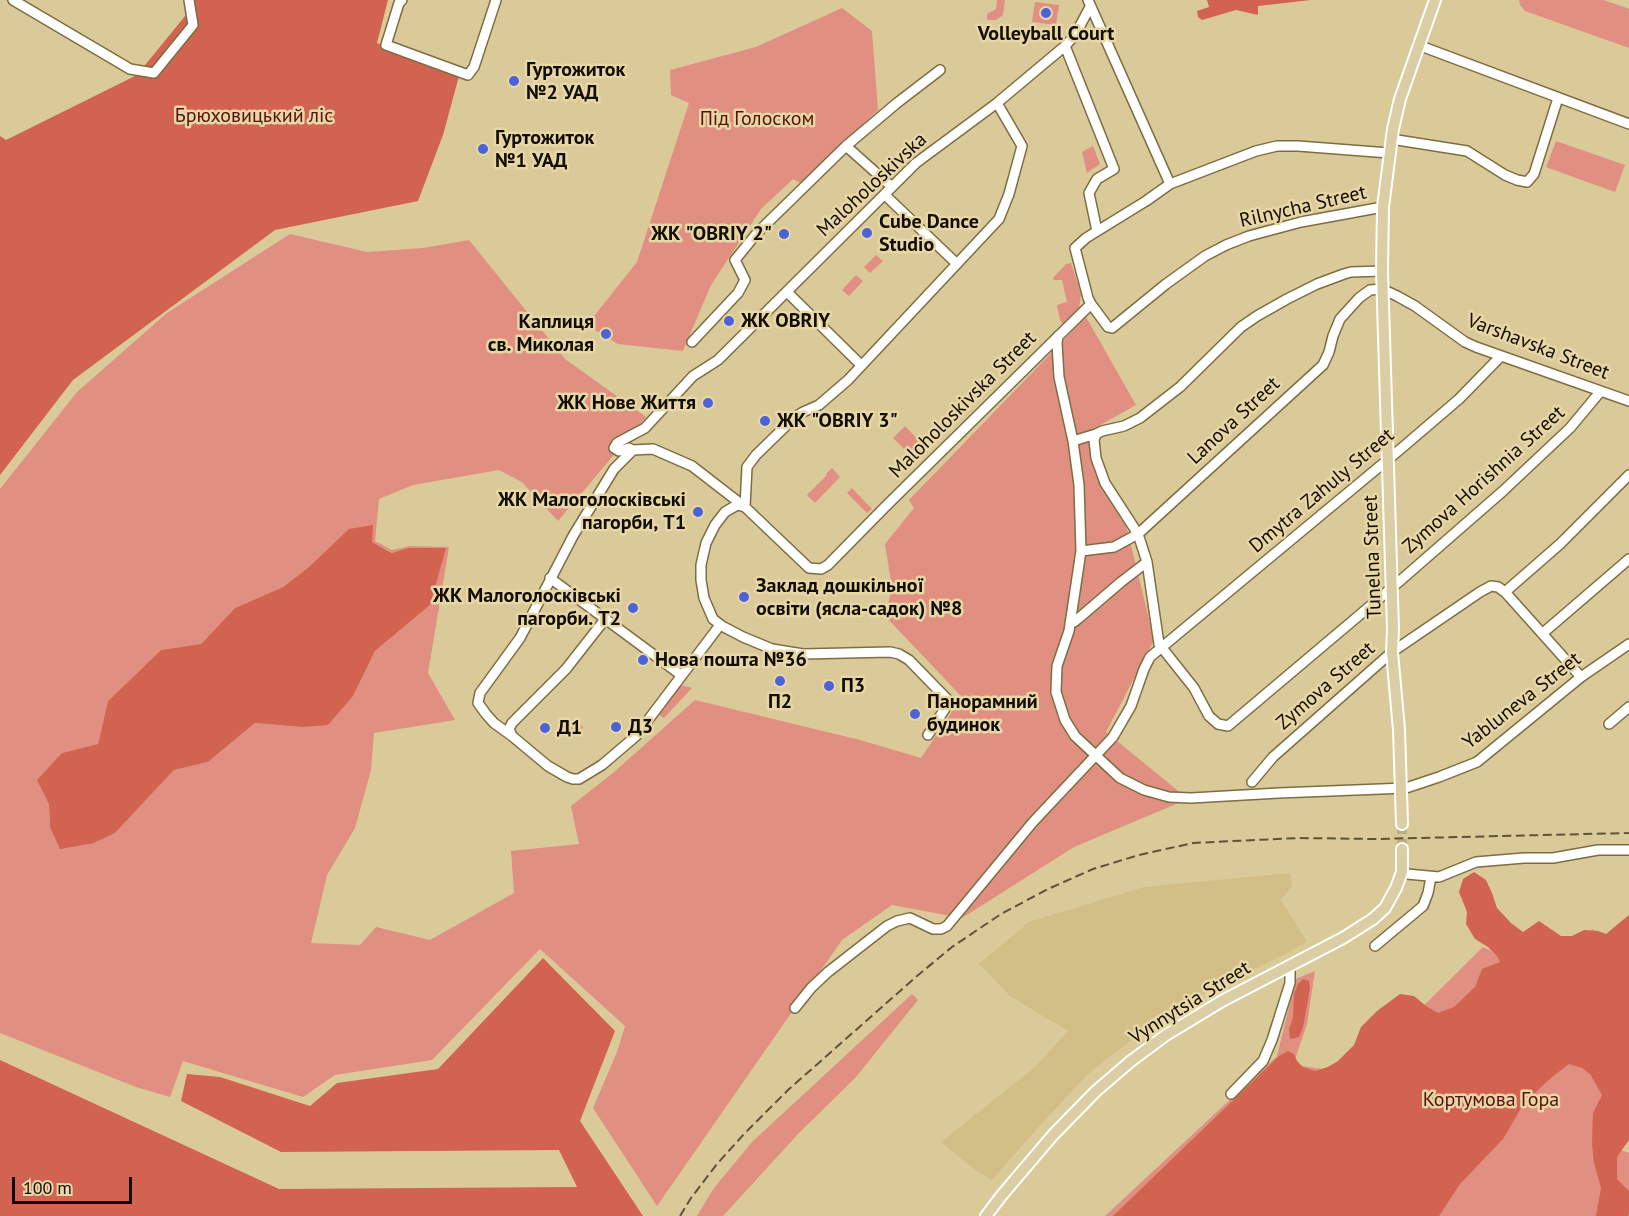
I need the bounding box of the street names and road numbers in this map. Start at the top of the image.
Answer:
street label: Maloholoskivska [812,128,932,242]
street label: Rilnycha Street [1237,181,1369,233]
street label: Varshavska Street [1464,309,1612,385]
street label: Maloholoskivska Street [885,327,1041,483]
street label: Lanova Street [1183,372,1285,470]
street label: Zymova Horishnia Street [1398,401,1570,559]
street label: Dmytra Zahuly Street [1245,424,1399,558]
street label: Tunelna Street [1359,495,1387,619]
street label: Zymova Street [1272,637,1380,735]
street label: Yabluneva Street [1458,647,1586,755]
street label: Vynnytsia Street [1125,956,1255,1050]

